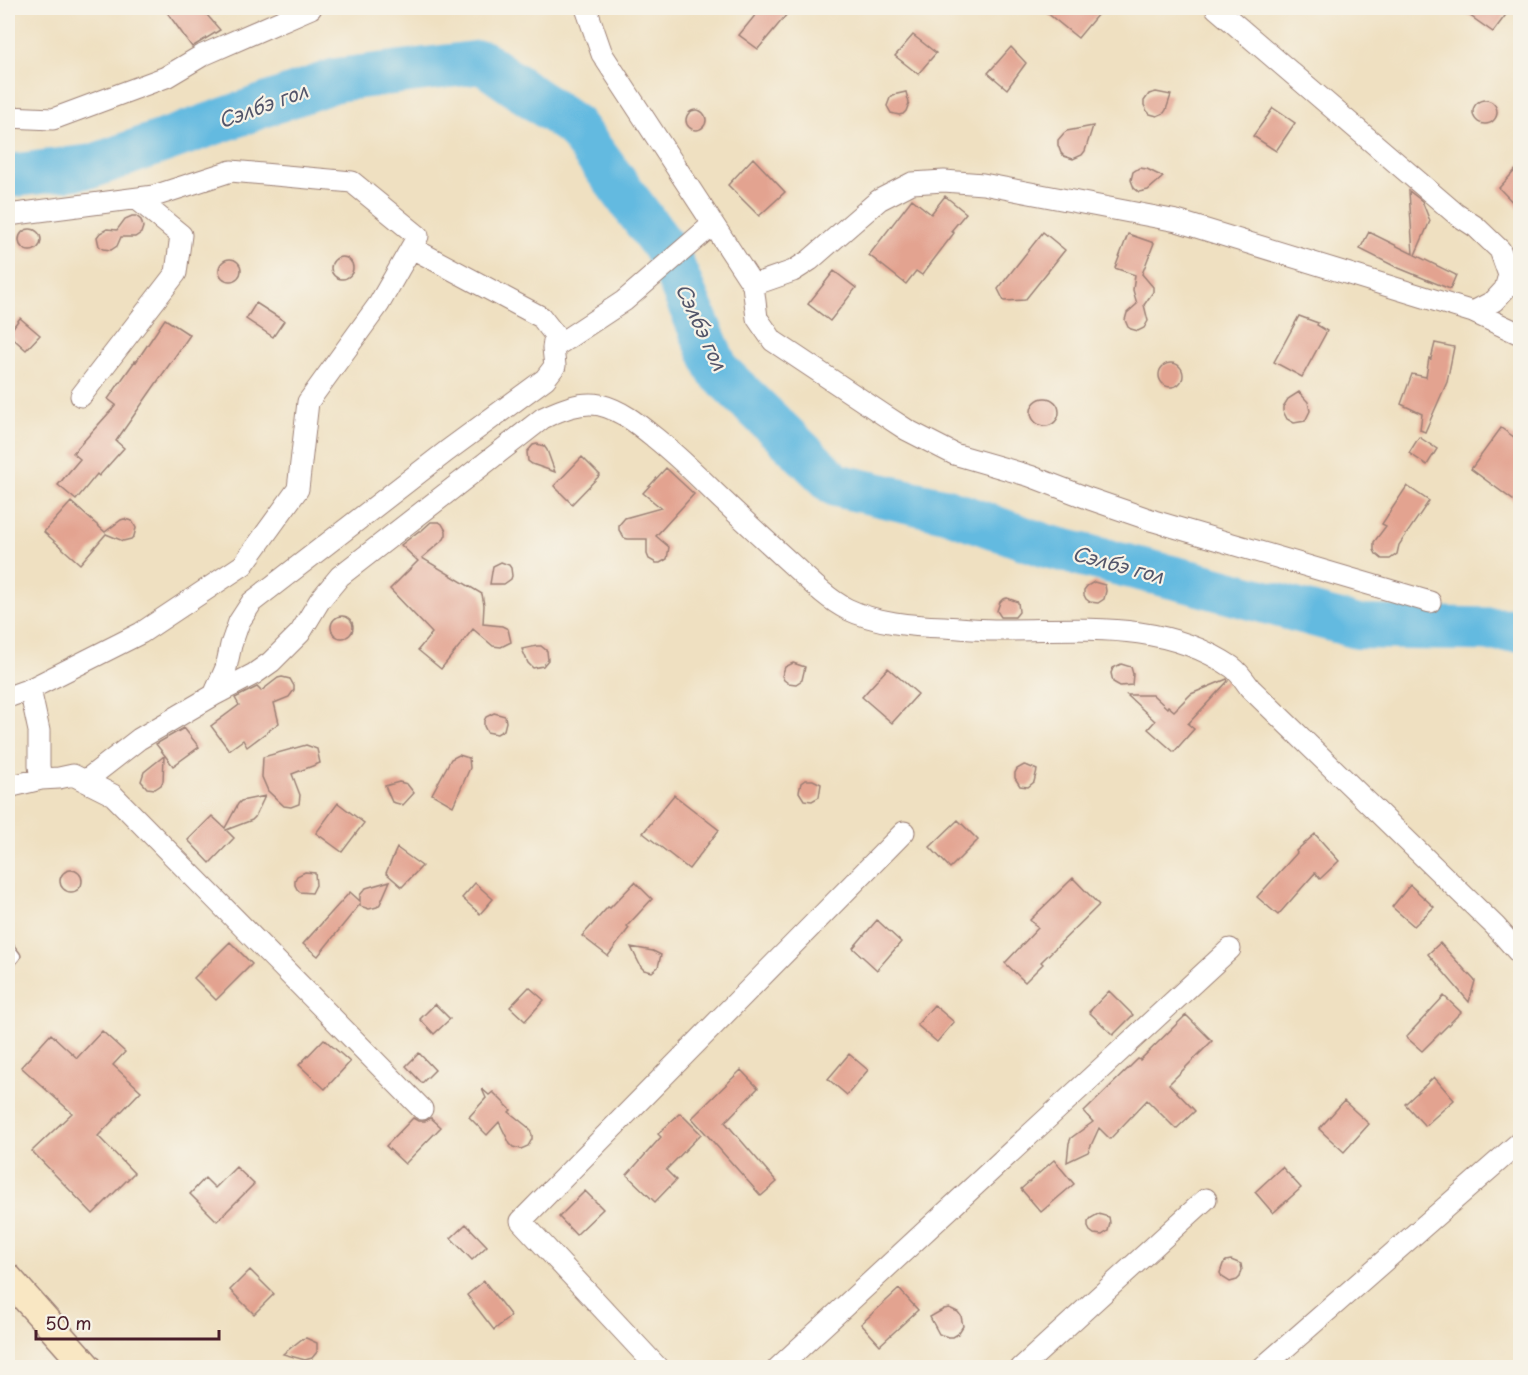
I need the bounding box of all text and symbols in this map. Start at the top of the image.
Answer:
water label: Сэлбэ гол [214,75,312,135]
water label: Сэлбэ гол [669,278,735,375]
water label: Сэлбэ гол [1069,537,1167,591]
scale bar [36,1303,219,1341]
text: 50 m [45,1309,92,1336]

